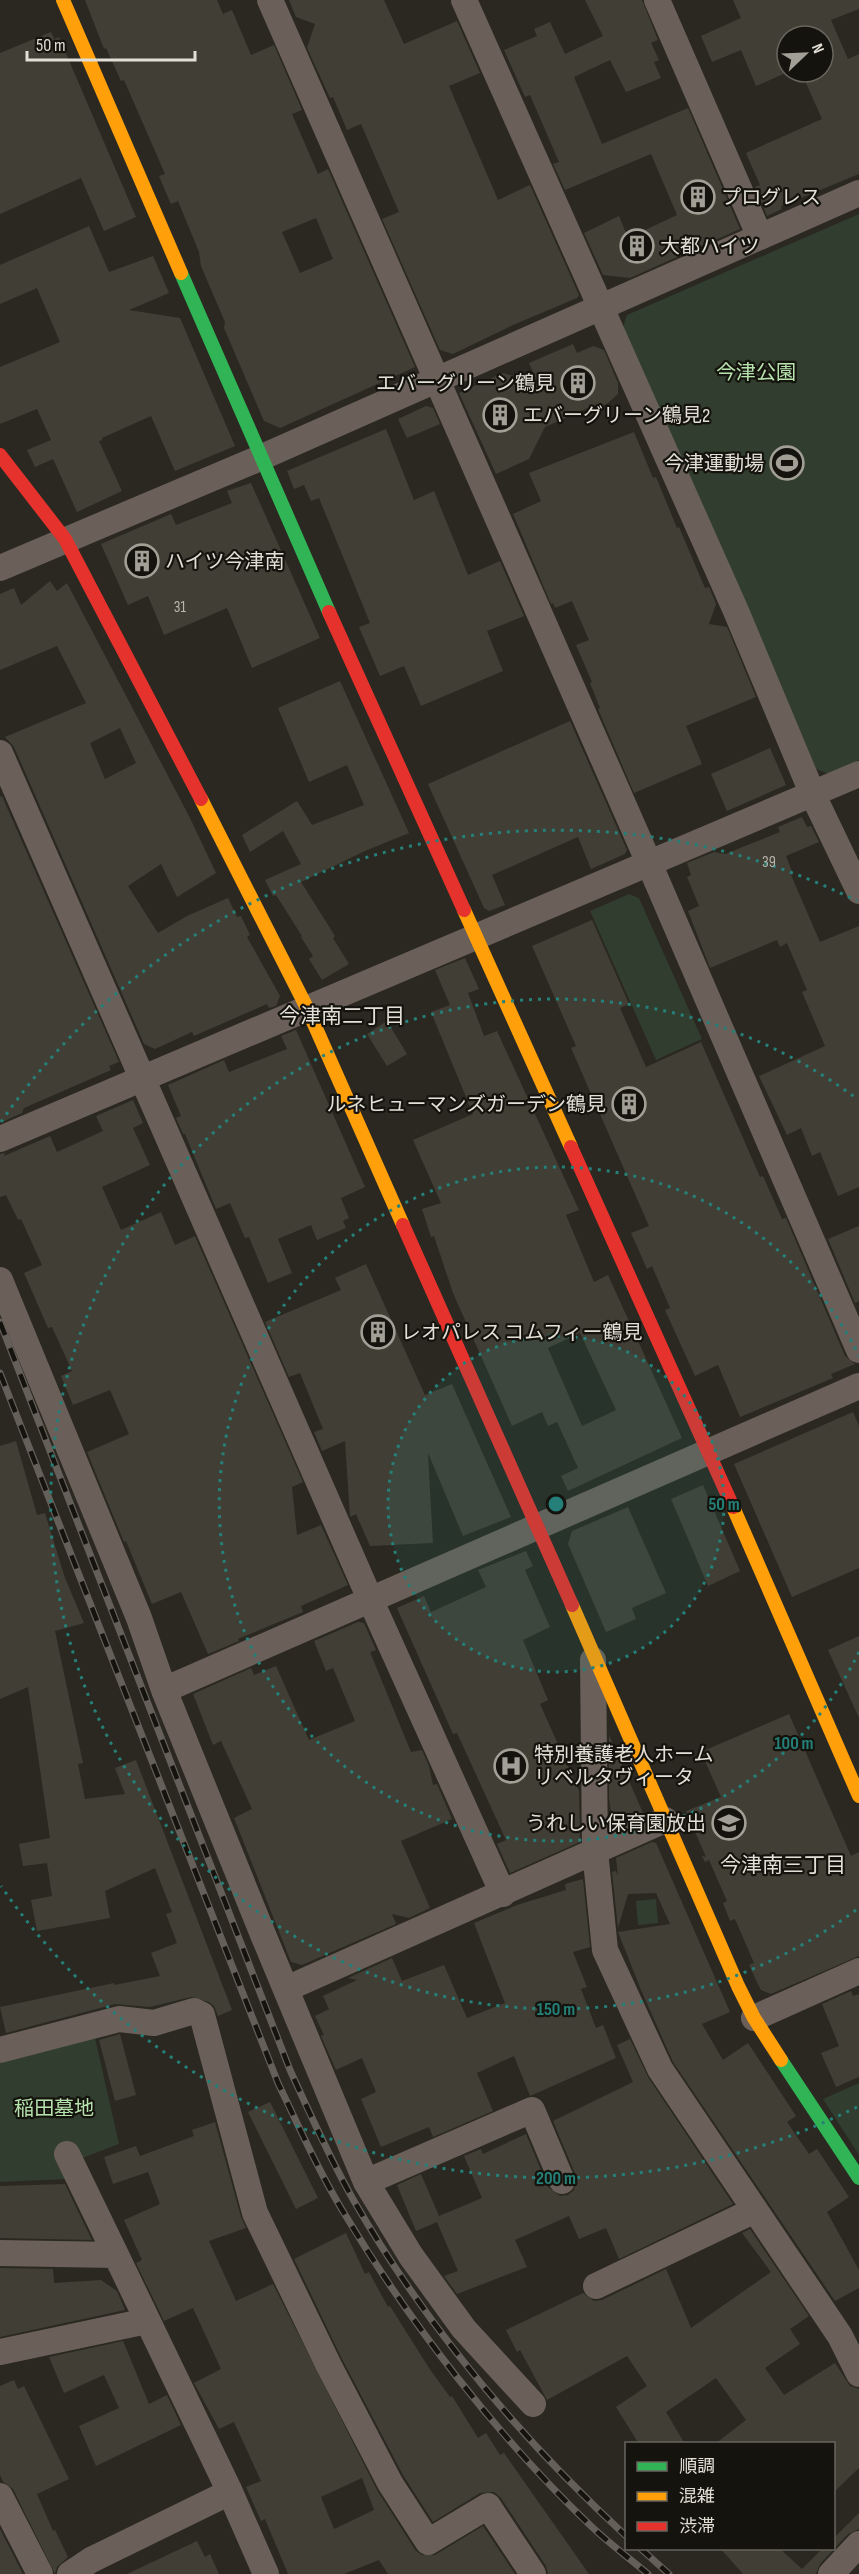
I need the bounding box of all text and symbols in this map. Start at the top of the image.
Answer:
scale bar [27,24,195,62]
north arrow [775,24,835,84]
text: 50 m [36,35,66,56]
text: N [807,41,828,56]
building icon: プログレス [680,179,716,215]
place label: プログレス [721,186,821,210]
building icon: 大都ハイツ [619,228,655,264]
place label: 大都ハイツ [660,235,760,259]
park label: 今津公園 [716,361,796,385]
building icon: エバーグリーン鶴見 [560,365,596,401]
place label: エバーグリーン鶴見 [376,372,555,396]
building icon: エバーグリーン鶴見2 [482,397,518,433]
place label: エバーグリーン鶴見2 [523,404,710,428]
sports icon: 今津運動場 [769,445,805,481]
place label: 今津運動場 [664,452,764,476]
building icon: ハイツ今津南 [124,543,160,579]
place label: ハイツ今津南 [165,550,285,574]
house number: 31 [174,598,187,617]
house number: 39 [762,853,776,872]
district label: 今津南二丁目 [279,1004,405,1029]
building icon: ルネヒューマンズガーデン鶴見 [611,1086,647,1122]
place label: ルネヒューマンズガーデン鶴見 [326,1093,606,1117]
building icon: レオパレス コムフィー鶴見 [360,1314,396,1350]
place label: レオパレス コムフィー鶴見 [401,1321,643,1345]
centre of rings [546,1494,566,1514]
text: 50 m [708,1494,740,1515]
text: 100 m [775,1733,814,1754]
place label: 特別養護老人ホーム リベルタヴィータ [534,1743,713,1790]
hospital icon: 特別養護老人ホーム リベルタヴィータ [493,1748,529,1784]
school or university icon: うれしい保育園放出 [711,1805,747,1841]
place label: うれしい保育園放出 [526,1812,706,1836]
district label: 今津南三丁目 [720,1853,846,1878]
text: 150 m [537,1999,575,2020]
park label: 稲田墓地 [14,2097,94,2121]
text: 200 m [536,2168,576,2189]
legend [625,2442,835,2550]
text: 順調 [679,2456,715,2477]
text: 混雑 [679,2486,715,2507]
text: 渋滞 [679,2516,715,2537]

